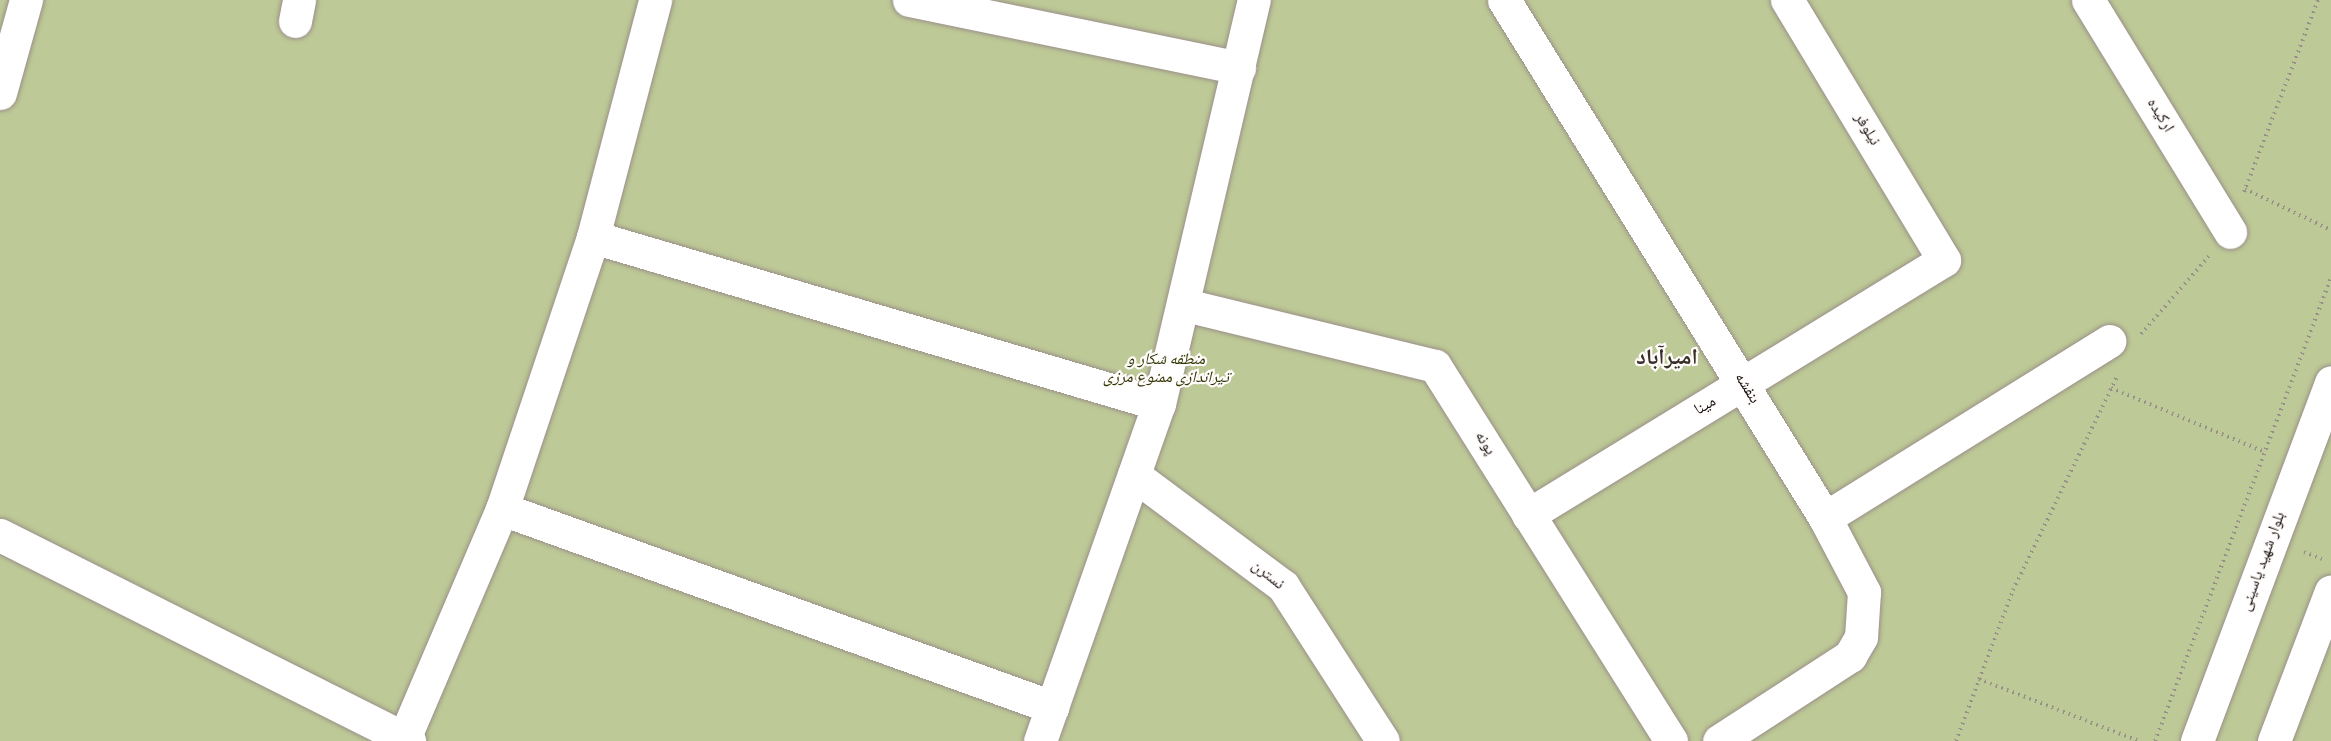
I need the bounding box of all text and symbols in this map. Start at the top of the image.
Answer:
street label: ارکیده [2141,95,2177,137]
street label: نیلوفر [1849,110,1883,150]
district label: امیرآباد [1636,347,1698,373]
park label: منطقه شکار و تیراندازی ممنوع مرزی [1103,351,1229,389]
street label: بنفشه [1729,370,1763,408]
street label: مینا [1692,393,1720,421]
street label: پونه [1469,428,1499,460]
street label: بلوار شهید یاسینی [2237,510,2291,614]
street label: نسترن [1247,557,1287,595]

